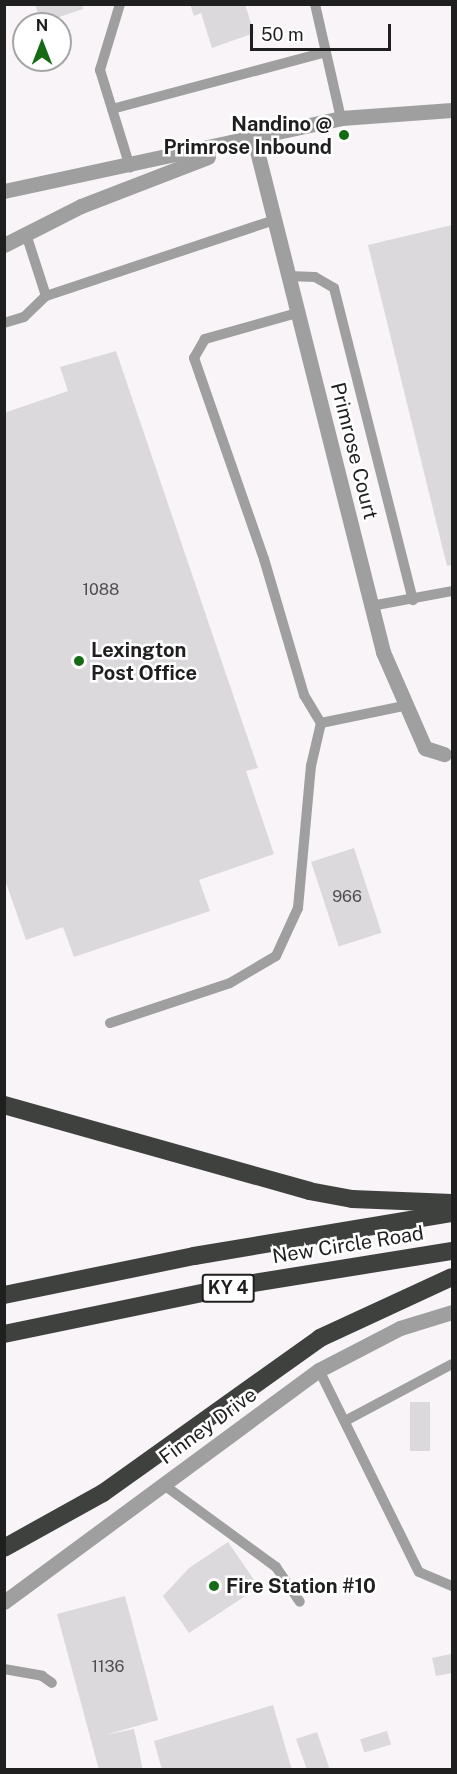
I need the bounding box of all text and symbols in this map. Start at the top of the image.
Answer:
north arrow [12,12,72,72]
scale bar [253,12,394,50]
text: N [36,16,48,35]
text: 50 m [261,24,304,45]
place label: Nandino @ Primrose Inbound [164,112,332,159]
marker: Nandino @ Primrose Inbound [337,128,351,142]
street label: Primrose Court [325,380,383,522]
house number: 1088 [83,580,119,600]
place label: Lexington Post Office [91,638,197,685]
marker: Lexington Post Office [72,654,86,668]
house number: 966 [332,887,362,907]
street label: New Circle Road [271,1221,425,1269]
road number: KY 4 [201,1273,255,1303]
street label: Finney Drive [155,1383,261,1469]
place label: Fire Station #10 [226,1574,376,1598]
marker: Fire Station #10 [207,1579,221,1593]
house number: 1136 [92,1657,124,1677]

